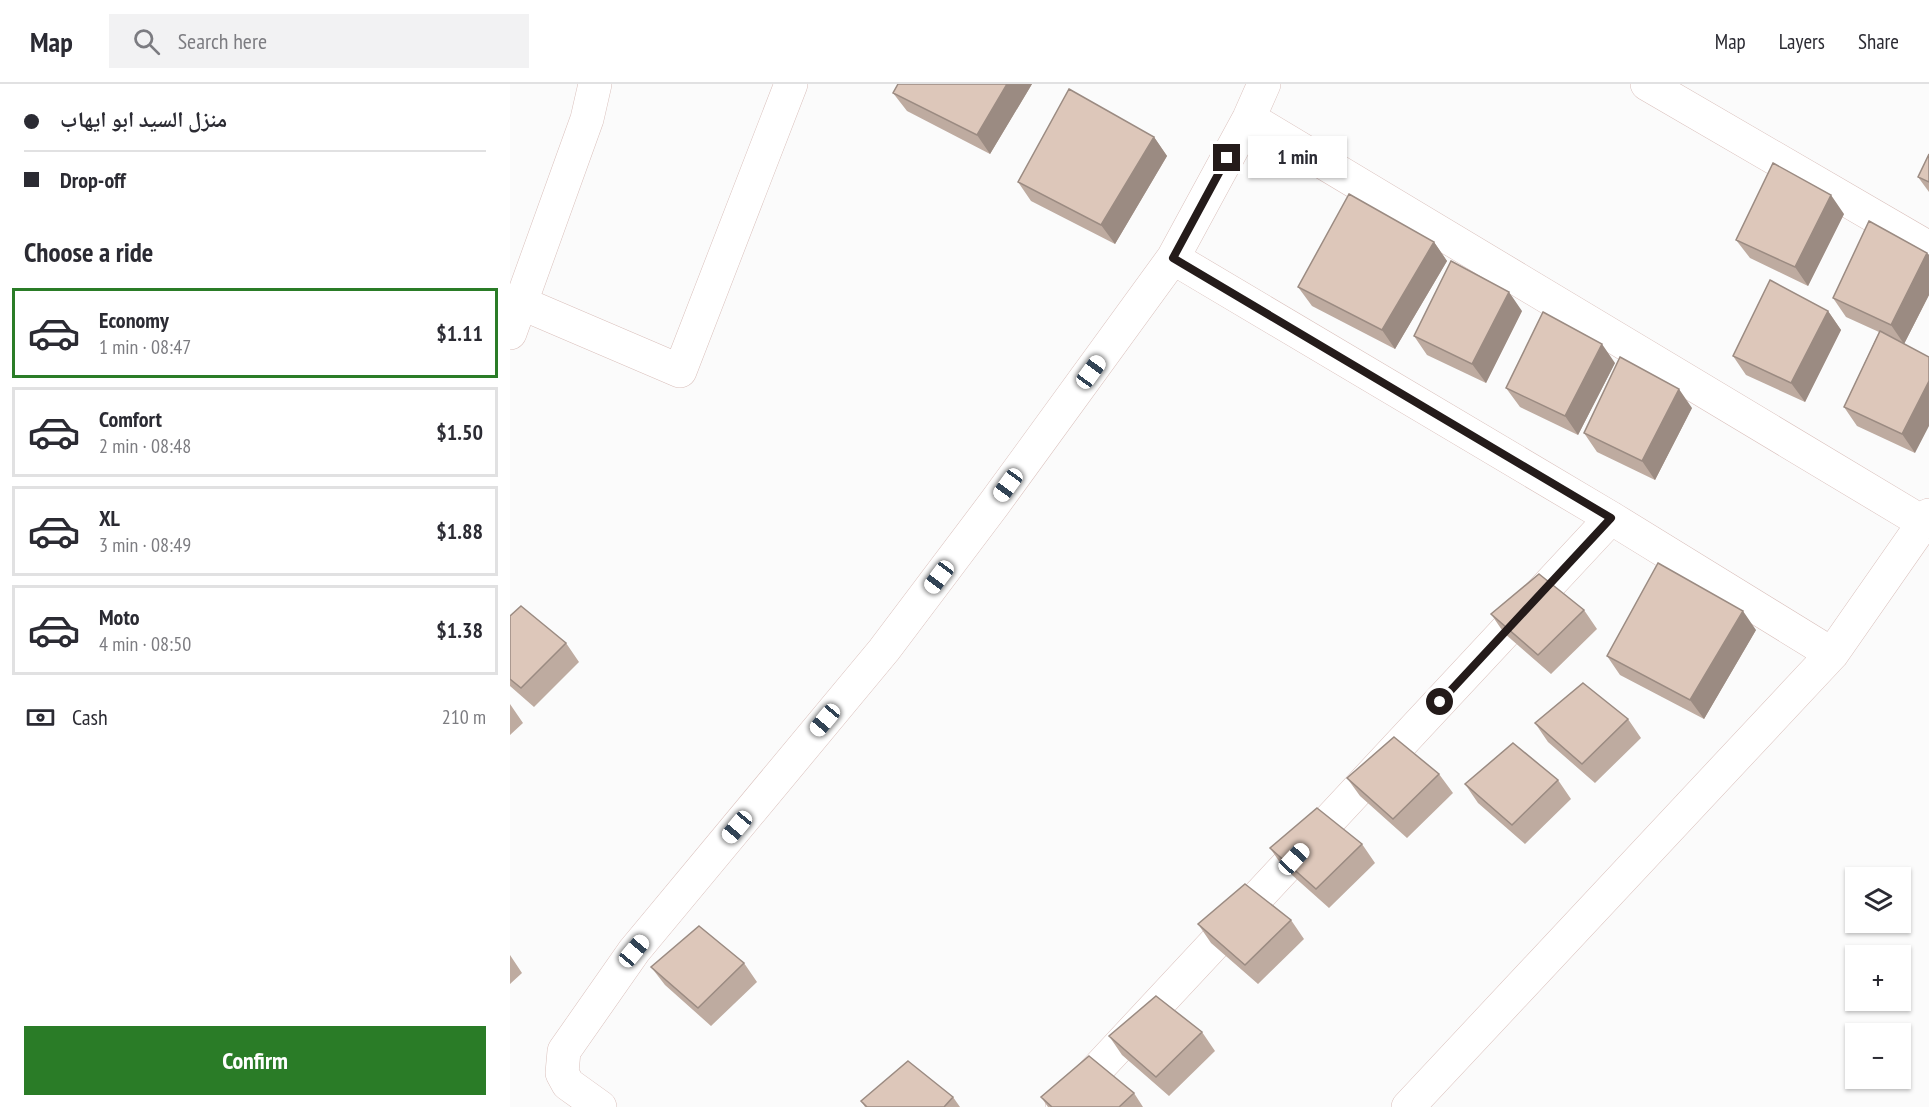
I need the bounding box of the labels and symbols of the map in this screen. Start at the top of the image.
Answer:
callout: 1 min [1248,137,1347,179]
route end [1213,144,1240,171]
car [1073,352,1109,392]
car [990,465,1026,505]
car [921,557,957,597]
route start [1426,688,1453,715]
car [807,700,843,740]
car [719,807,755,847]
car [1275,840,1313,878]
car [616,931,652,971]

